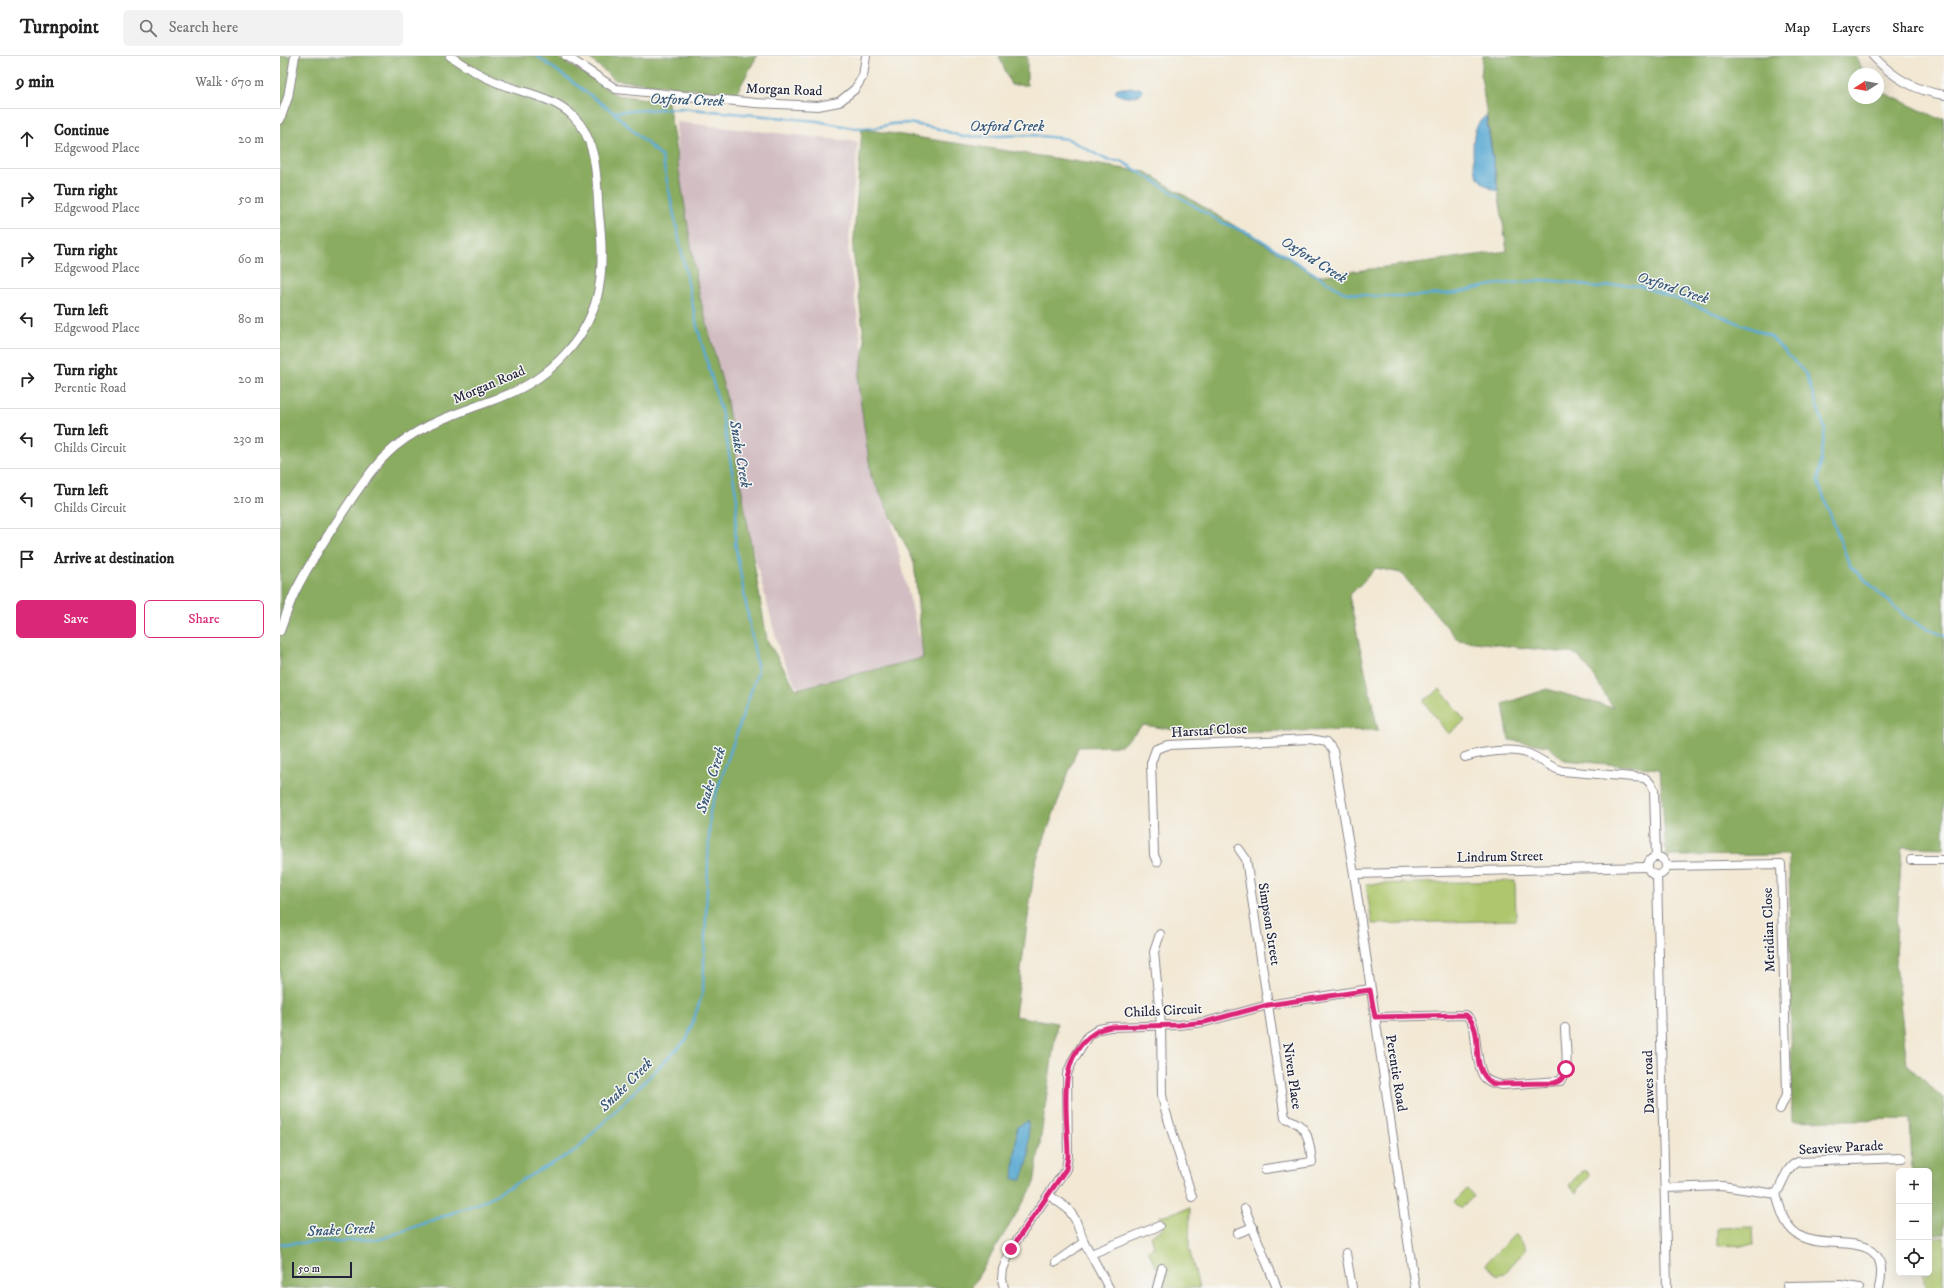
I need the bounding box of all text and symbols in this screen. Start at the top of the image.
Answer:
search box [123,10,403,46]
text: Turnpoint [20,16,99,39]
icon: search [137,17,159,39]
text: Search here [169,18,238,37]
text: Map [1784,19,1810,37]
text: Layers [1832,19,1870,37]
text: Share [1892,19,1924,37]
north arrow [1848,68,1884,104]
text: 9 min [16,71,54,93]
text: Walk · 670 m [195,74,264,90]
street label: Morgan Road [745,80,823,100]
water label: Oxford Creek [650,89,725,111]
water label: Oxford Creek [970,117,1045,136]
text: Continue [54,121,109,140]
icon: ahead [16,128,38,150]
text: 20 m [238,131,264,147]
text: Edgewood Place [54,140,140,156]
text: Turn right [54,181,117,200]
icon: right [16,188,38,210]
text: 50 m [238,191,264,207]
text: Edgewood Place [54,200,140,216]
water label: Oxford Creek [1277,232,1351,288]
text: Turn right [54,241,117,260]
icon: right [16,248,38,270]
text: 60 m [238,251,264,267]
text: Edgewood Place [54,260,140,276]
water label: Oxford Creek [1635,267,1712,309]
text: Turn left [54,301,108,320]
icon: left [16,308,38,330]
text: 80 m [238,311,264,327]
text: Edgewood Place [54,320,140,336]
text: Turn right [54,361,117,380]
street label: Morgan Road [450,362,528,408]
icon: right [16,368,38,390]
text: 20 m [238,371,264,387]
text: Perentie Road [54,380,126,396]
water label: Snake Creek [725,418,755,490]
text: Turn left [54,421,108,440]
icon: left [16,428,38,450]
text: 230 m [233,431,264,447]
text: Childs Circuit [54,440,126,456]
text: Turn left [54,481,108,500]
icon: left [16,488,38,510]
text: 210 m [233,491,264,507]
text: Childs Circuit [54,500,126,516]
icon: arrive [16,548,38,570]
text: Arrive at destination [54,549,174,568]
button: Save [16,600,136,638]
button: Share [144,600,264,638]
street label: Harstaf Close [1170,720,1248,742]
water label: Snake Creek [692,744,730,816]
street label: Lindrum Street [1457,847,1544,867]
street label: Simpson Street [1254,881,1284,967]
street label: Meridian Close [1759,887,1779,973]
street label: Childs Circuit [1124,1000,1203,1022]
street label: Perentie Road [1381,1033,1411,1113]
street label: Niven Place [1278,1042,1306,1111]
street label: Dawes road [1639,1050,1659,1114]
water label: Snake Creek [594,1054,657,1117]
route start [1557,1060,1575,1078]
street label: Seaview Parade [1798,1137,1884,1159]
map controls [1896,1168,1932,1276]
button: + [1896,1168,1932,1204]
button: − [1896,1204,1932,1240]
water label: Snake Creek [305,1219,376,1241]
route end [1002,1240,1020,1258]
button: locate [1896,1240,1932,1276]
scale bar [292,1260,352,1279]
text: 50 m [298,1262,320,1276]

